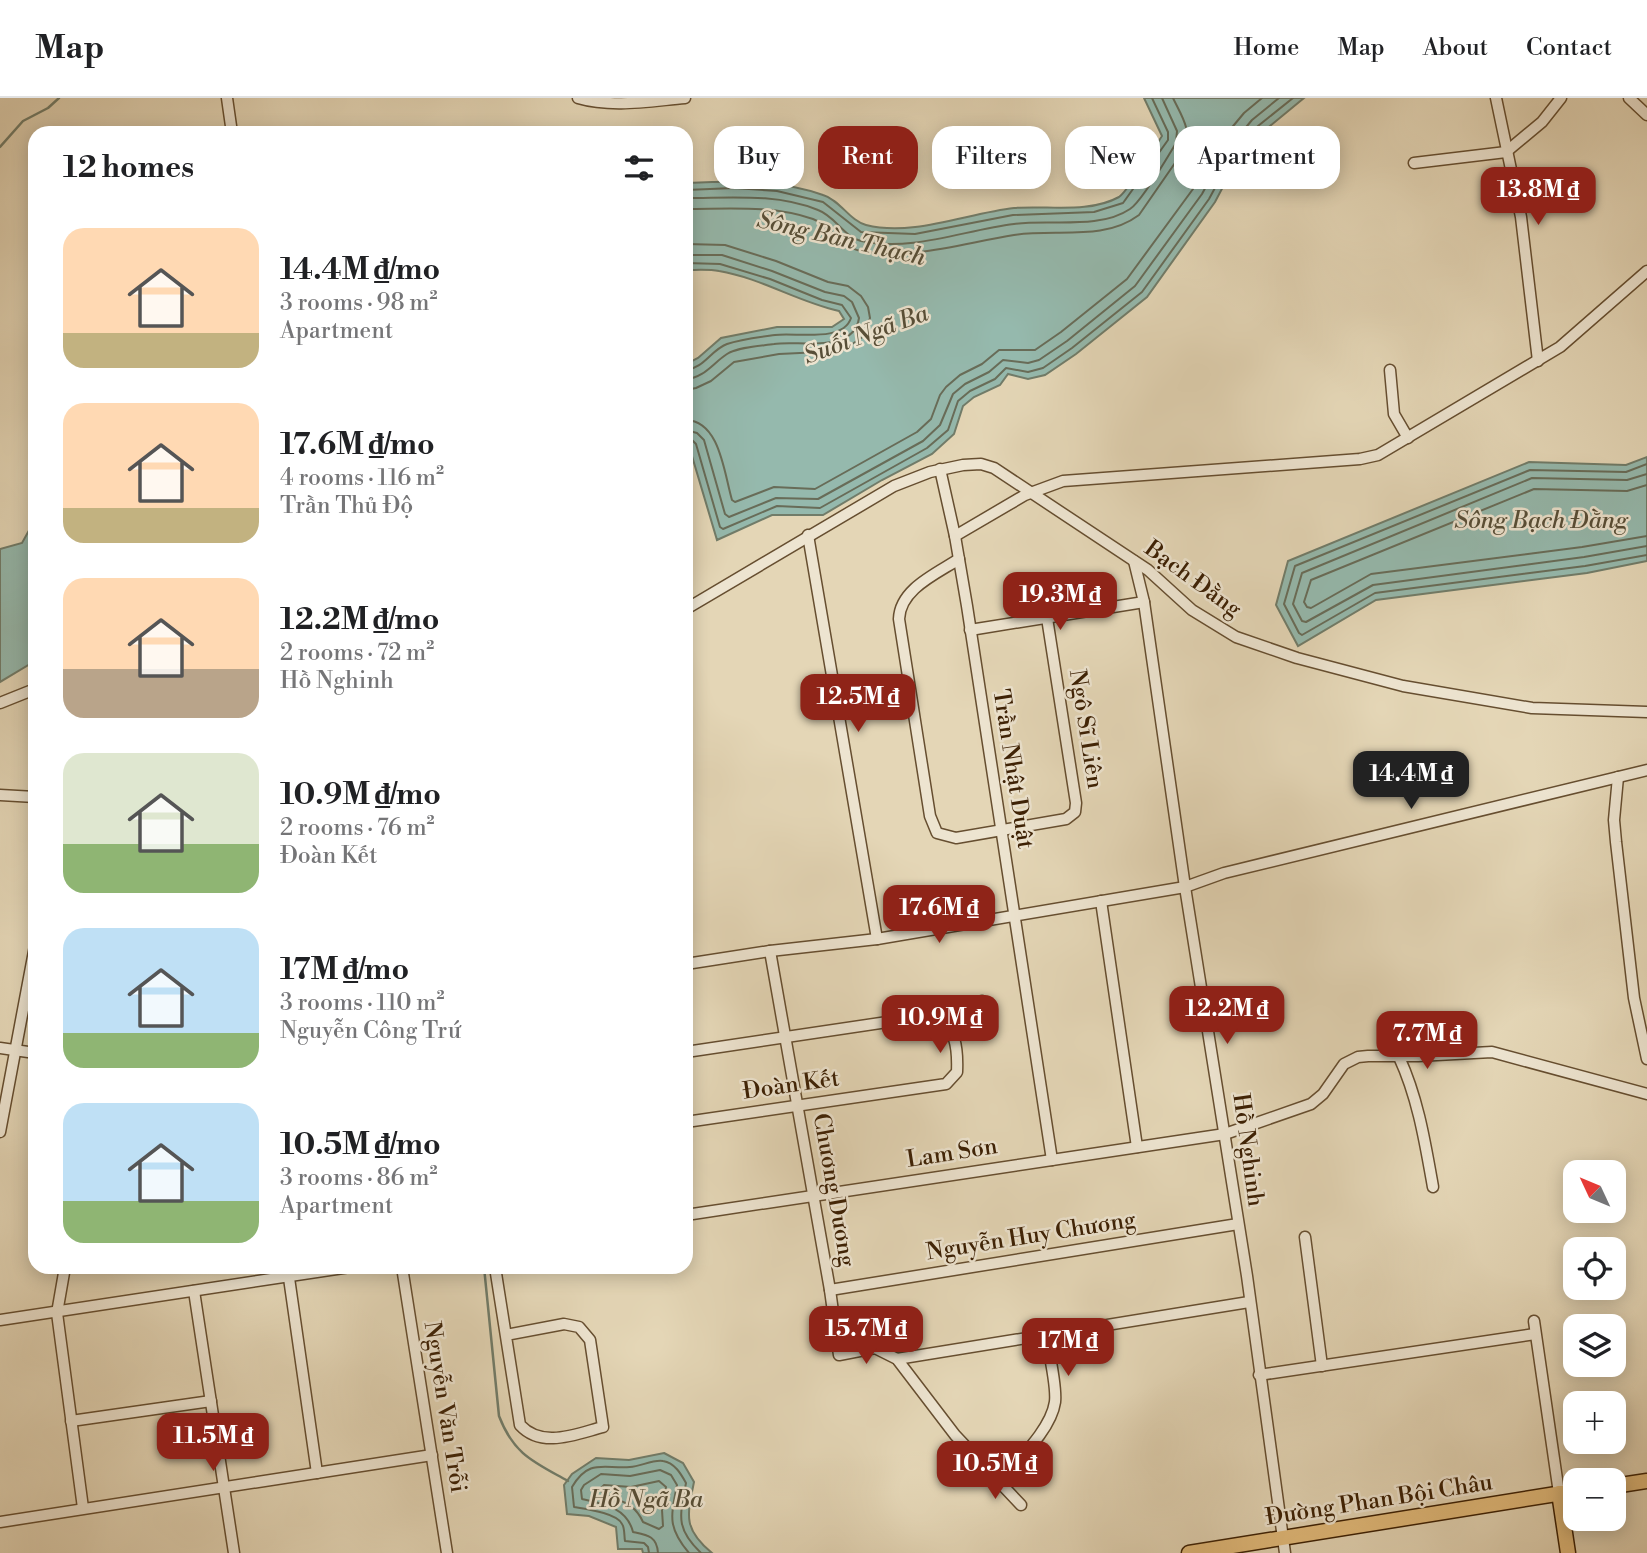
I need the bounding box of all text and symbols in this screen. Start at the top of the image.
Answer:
text: Map [35,28,104,69]
text: Home [1234,33,1299,63]
text: Map [1337,33,1385,63]
text: About [1423,33,1488,63]
text: Contact [1526,33,1612,63]
chip: Buy [714,126,804,189]
chip: Rent [818,126,918,189]
chip: Filters [932,126,1051,189]
chip: New [1065,126,1160,189]
chip: Apartment [1174,126,1340,189]
text: 12 homes [63,149,194,187]
icon: filters [620,149,658,187]
pin: 13.8M ₫ [1473,167,1603,227]
text: 13.8M ₫ [1497,176,1579,204]
water label: Sông Bàn Thạch [754,205,929,273]
text: 14.4M ₫/mo [280,251,440,289]
icon: home [119,256,203,340]
text: 3 rooms · 98 m² [280,289,437,317]
water label: Suối Ngã Ba [800,298,933,371]
text: Apartment [280,317,393,345]
text: 17.6M ₫/mo [280,426,435,464]
icon: home [119,431,203,515]
text: 4 rooms · 116 m² [280,464,444,492]
text: Trần Thủ Độ [280,492,413,520]
water label: Sông Bạch Đằng [1454,506,1629,536]
street label: Bạch Đằng [1138,534,1247,624]
pin: 19.3M ₫ [995,573,1125,632]
text: 19.3M ₫ [1019,581,1101,609]
text: 12.2M ₫/mo [280,601,439,639]
icon: home [119,606,203,690]
text: 2 rooms · 72 m² [280,639,434,667]
text: Hồ Nghinh [280,667,394,695]
street label: Ngô Sĩ Liên [1063,667,1109,791]
pin: 12.5M ₫ [793,674,923,734]
text: 12.5M ₫ [816,683,900,711]
street label: Trần Nhật Duật [987,687,1039,851]
pin: 14.4M ₫ [1346,752,1476,811]
text: 14.4M ₫ [1369,760,1453,788]
text: 10.9M ₫/mo [280,776,441,814]
icon: home [119,781,203,865]
text: 2 rooms · 76 m² [280,814,435,842]
text: Đoàn Kết [280,842,377,870]
pin: 17.6M ₫ [874,886,1004,945]
text: 17.6M ₫ [899,894,979,922]
text: 17M ₫/mo [280,951,409,989]
icon: home [119,956,203,1040]
pin: 12.2M ₫ [1162,986,1292,1046]
text: 3 rooms · 110 m² [280,989,444,1017]
text: 12.2M ₫ [1185,995,1269,1023]
pin: 10.9M ₫ [875,996,1005,1055]
text: 10.9M ₫ [898,1004,982,1032]
pin: 7.7M ₫ [1370,1012,1484,1071]
text: Nguyễn Công Trứ [280,1017,461,1045]
text: 7.7M ₫ [1392,1020,1462,1048]
street label: Đoàn Kết [741,1064,841,1106]
street label: Hồ Nghinh [1226,1092,1270,1209]
street label: Chương Dương [807,1111,861,1269]
text: 10.5M ₫/mo [280,1126,441,1164]
icon: home [119,1131,203,1215]
street label: Lam Sơn [905,1132,1000,1174]
north arrow [1563,1160,1626,1223]
map controls [1563,1160,1626,1531]
text: 3 rooms · 86 m² [280,1164,437,1192]
text: Apartment [280,1192,393,1220]
street label: Nguyễn Huy Chương [924,1206,1138,1266]
button: locate [1563,1237,1626,1300]
pin: 15.7M ₫ [801,1306,931,1366]
button: layers [1563,1314,1626,1377]
text: 15.7M ₫ [825,1315,907,1343]
pin: 17M ₫ [1019,1318,1117,1378]
street label: Nguyễn Văn Trỗi [418,1319,472,1495]
text: 17M ₫ [1038,1327,1098,1355]
button: + [1563,1391,1626,1454]
pin: 11.5M ₫ [148,1414,278,1473]
text: 11.5M ₫ [173,1422,253,1450]
pin: 10.5M ₫ [930,1442,1060,1501]
text: 10.5M ₫ [953,1450,1037,1478]
street label: Đường Phan Bội Châu [1263,1468,1495,1532]
button: − [1563,1468,1626,1531]
water label: Hồ Ngã Ba [588,1485,704,1515]

